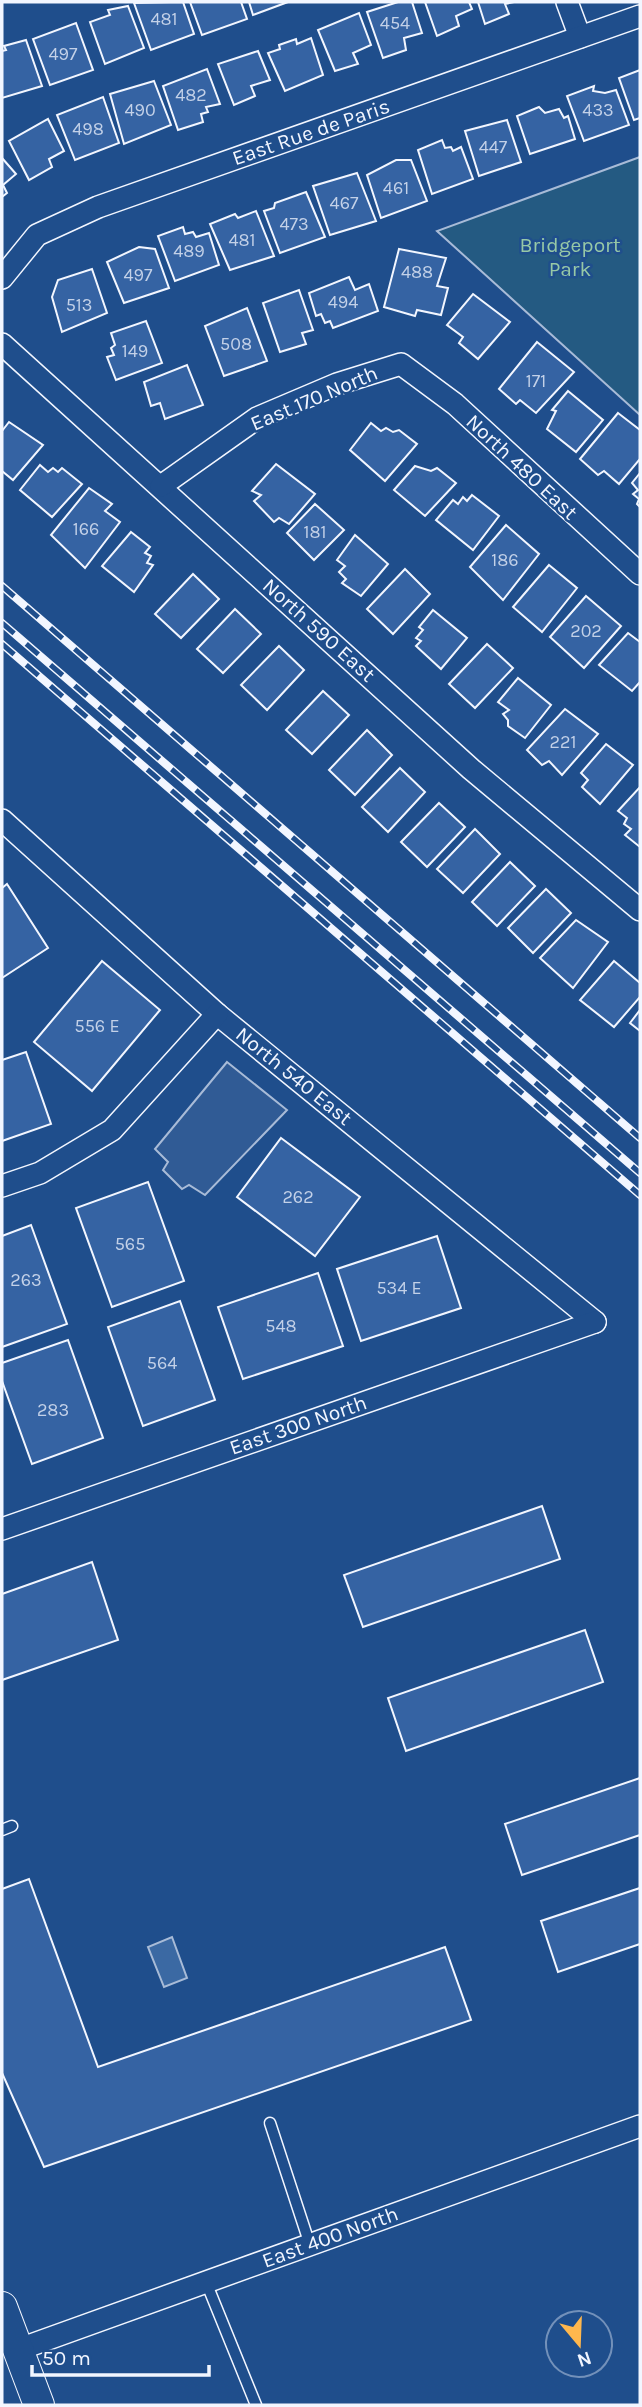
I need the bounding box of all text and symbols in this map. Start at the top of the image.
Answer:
house number: 481 [150,8,178,30]
house number: 454 [380,12,410,34]
house number: 497 [49,43,78,65]
house number: 482 [175,84,207,106]
street label: East Rue de Paris [229,94,393,170]
house number: 490 [124,99,156,121]
house number: 433 [582,99,614,121]
house number: 498 [72,118,104,140]
house number: 447 [479,136,508,158]
house number: 461 [383,177,409,199]
house number: 467 [330,192,359,214]
house number: 473 [279,213,309,235]
house number: 481 [228,229,256,251]
park label: Bridgeport Park [519,233,621,281]
house number: 489 [173,240,205,262]
house number: 488 [401,261,433,283]
house number: 497 [124,264,153,286]
house number: 494 [328,291,358,313]
house number: 513 [66,294,92,316]
house number: 508 [220,333,252,355]
house number: 149 [122,340,148,362]
street label: East 170 North [247,360,381,436]
house number: 171 [526,370,546,392]
street label: North 480 East [461,409,583,525]
house number: 166 [73,518,99,540]
house number: 181 [304,521,326,543]
house number: 186 [491,549,519,571]
street label: North 590 East [258,573,380,687]
house number: 202 [570,620,602,642]
house number: 221 [550,731,576,753]
house number: 556 E [74,1015,120,1037]
street label: North 540 East [231,1022,357,1130]
house number: 262 [282,1186,314,1208]
house number: 565 [115,1233,145,1255]
house number: 263 [10,1269,42,1291]
house number: 534 E [376,1277,422,1299]
house number: 548 [265,1315,297,1337]
house number: 564 [147,1352,177,1374]
street label: East 300 North [226,1390,370,1460]
house number: 283 [37,1399,69,1421]
street label: East 400 North [259,2201,401,2273]
north arrow [544,2309,614,2379]
scale bar [32,2334,208,2378]
text: 50 m [42,2346,91,2370]
text: N [574,2347,594,2372]

